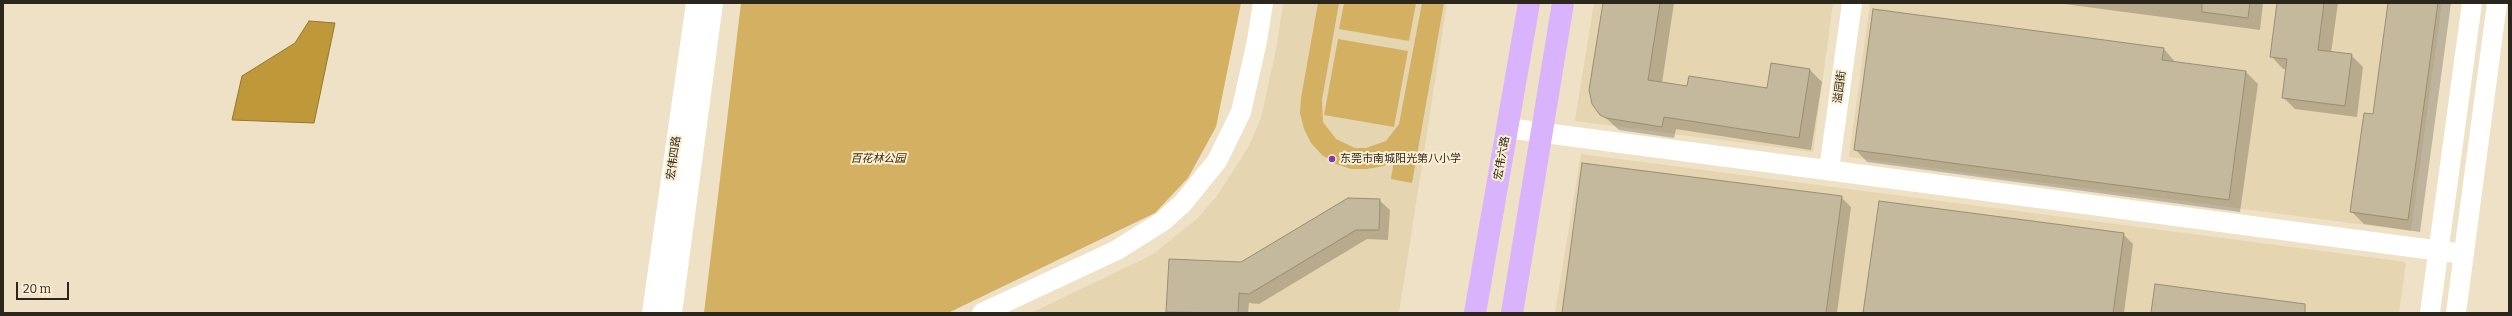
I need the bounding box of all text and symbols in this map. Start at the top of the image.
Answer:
street label: 溢园街 [1831,70,1849,104]
street label: 宏伟四路 [664,135,684,181]
street label: 宏伟六路 [1492,135,1512,181]
park label: 百花林公园 [851,152,905,166]
place label: 东莞市南城阳光第八小学 [1340,152,1461,166]
marker: 东莞市南城阳光第八小学 [1327,154,1337,164]
scale bar [18,274,71,300]
text: 20 m [23,282,51,296]

